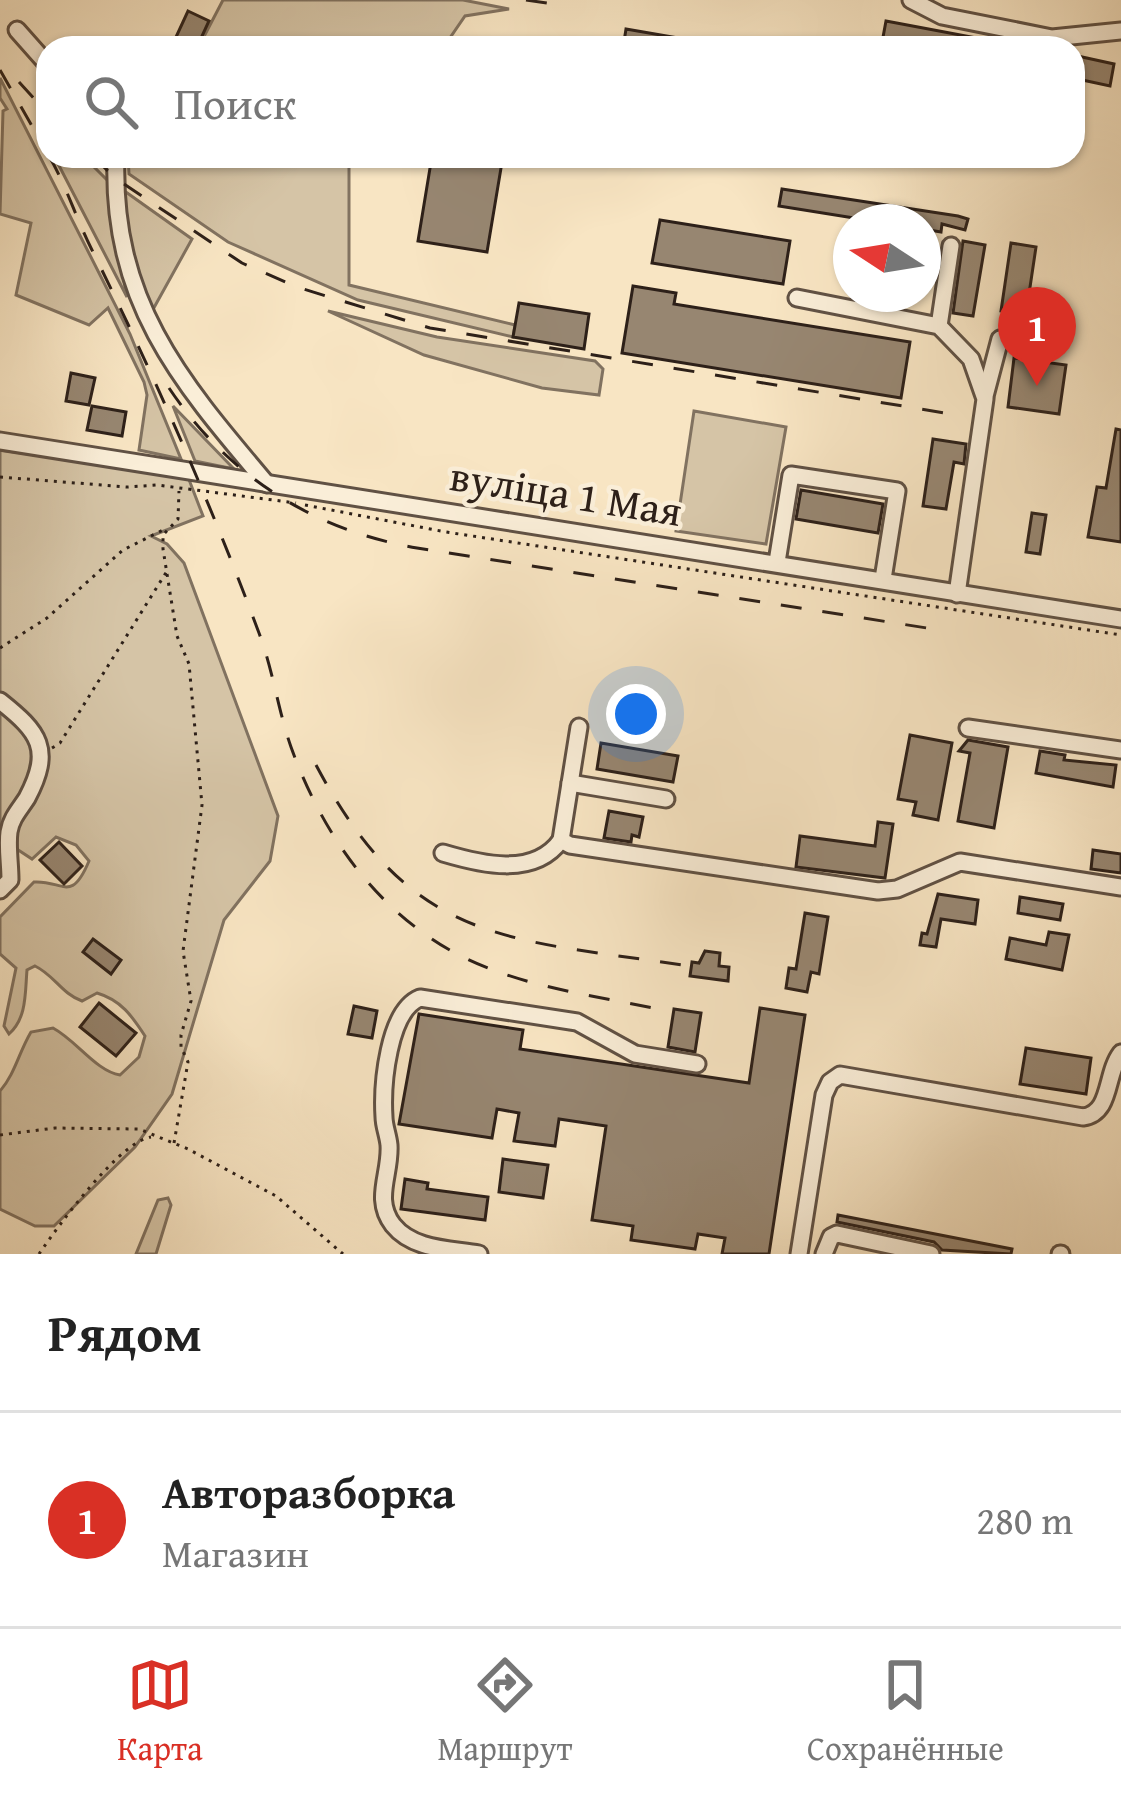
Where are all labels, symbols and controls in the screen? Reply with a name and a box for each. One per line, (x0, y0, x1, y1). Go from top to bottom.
search box (36, 36, 1085, 168)
icon: search (78, 69, 144, 135)
text: Поиск (174, 70, 296, 135)
north arrow (833, 204, 941, 312)
pin: 1 (998, 287, 1076, 386)
street label: вуліца 1 Мая (446, 444, 686, 541)
your location (606, 684, 666, 744)
text: Рядом (48, 1295, 202, 1370)
text: Авторазборка (162, 1459, 455, 1524)
text: 1 (77, 1491, 97, 1548)
text: 280 m (976, 1491, 1073, 1548)
text: Магазин (162, 1524, 309, 1581)
tab: Карта (117, 1652, 203, 1772)
tab: Маршрут (437, 1652, 572, 1772)
tab: Сохранённые (807, 1652, 1004, 1772)

